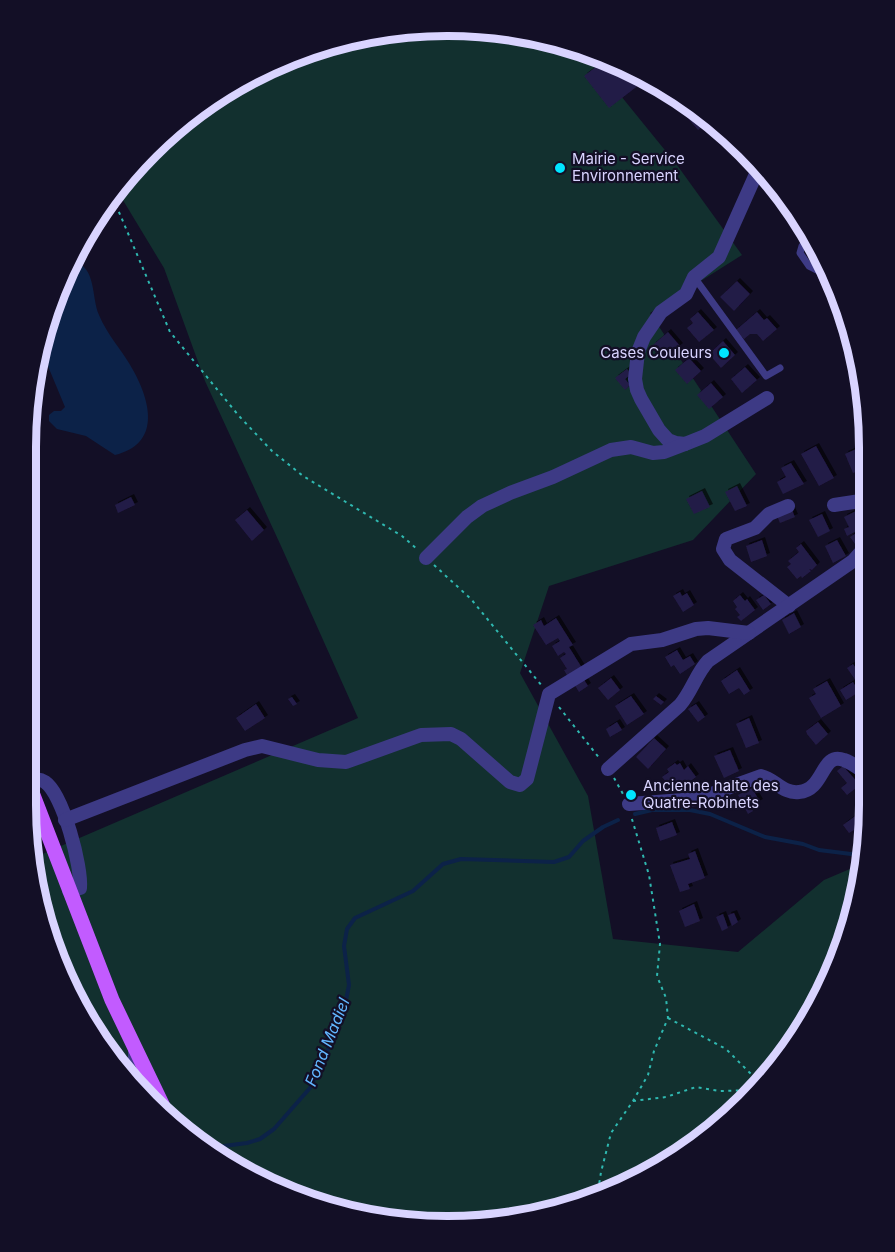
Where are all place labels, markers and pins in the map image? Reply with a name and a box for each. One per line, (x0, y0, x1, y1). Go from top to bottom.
place label: Mairie - Service Environnement (572, 149, 685, 185)
marker: Mairie - Service Environnement (553, 161, 567, 175)
place label: Cases Couleurs (600, 343, 712, 362)
marker: Cases Couleurs (717, 346, 731, 360)
place label: Ancienne halte des Quatre-Robinets (643, 776, 779, 812)
marker: Ancienne halte des Quatre-Robinets (624, 788, 638, 802)

